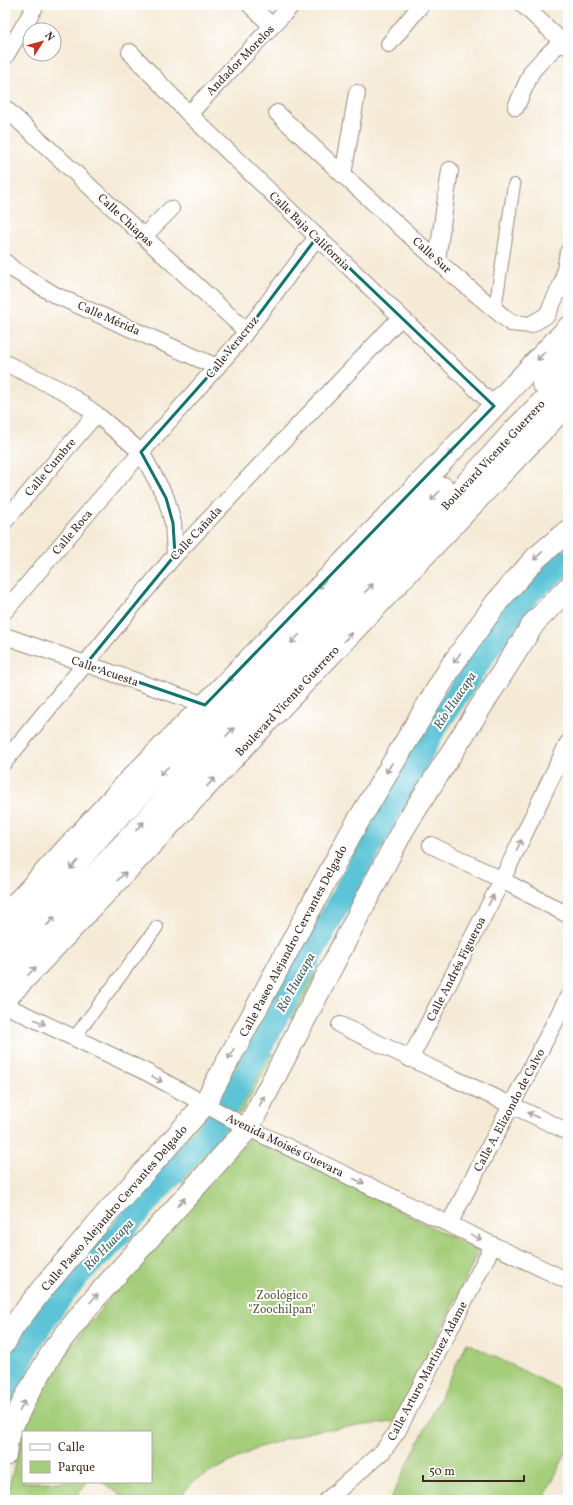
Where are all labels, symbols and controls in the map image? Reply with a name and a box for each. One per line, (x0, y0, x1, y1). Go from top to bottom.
north arrow (22, 22, 62, 62)
street label: Andador Morelos (203, 22, 278, 99)
text: N (40, 29, 57, 45)
street label: Calle Baja California (265, 189, 354, 275)
street label: Calle Chiapas (94, 190, 157, 251)
street label: Calle Sur (408, 234, 454, 278)
street label: Calle Mérida (75, 298, 143, 340)
street label: Calle Veracruz (203, 313, 263, 382)
one-way arrow (536, 351, 546, 361)
street label: Boulevard Vicente Guerrero (438, 397, 549, 515)
street label: Calle Cumbre (22, 435, 80, 500)
one-way arrow (447, 446, 457, 456)
one-way arrow (430, 491, 440, 501)
street label: Calle Cañada (167, 503, 226, 564)
street label: Calle Roca (49, 507, 97, 559)
one-way arrow (533, 552, 544, 561)
one-way arrow (317, 579, 327, 589)
one-way arrow (364, 583, 374, 593)
one-way arrow (344, 632, 353, 642)
one-way arrow (290, 634, 300, 644)
street label: Boulevard Vicente Guerrero (232, 643, 343, 761)
one-way arrow (453, 652, 462, 663)
street label: Calle Acuesta (69, 653, 141, 691)
water label: Río Huacapa (430, 669, 481, 733)
one-way arrow (227, 672, 237, 682)
one-way arrow (225, 727, 235, 737)
one-way arrow (385, 762, 393, 774)
one-way arrow (159, 766, 169, 776)
one-way arrow (206, 777, 216, 787)
one-way arrow (136, 821, 145, 831)
one-way arrow (516, 839, 523, 851)
street label: Calle Paseo Alejandro Cervantes Delgado (236, 843, 351, 1040)
one-way arrow (70, 860, 79, 870)
one-way arrow (117, 871, 126, 881)
one-way arrow (488, 894, 496, 906)
street label: Calle Andrés Figueroa (424, 914, 490, 1025)
one-way arrow (46, 916, 56, 926)
water label: Río Huacapa (273, 950, 320, 1016)
one-way arrow (27, 966, 36, 976)
one-way arrow (34, 1019, 46, 1026)
street label: Calle A. Elizondo de Calvo (471, 1046, 549, 1175)
one-way arrow (227, 1047, 235, 1059)
one-way arrow (151, 1075, 163, 1083)
one-way arrow (259, 1095, 266, 1107)
street label: Avenida Moisés Guevara (223, 1110, 346, 1181)
one-way arrow (527, 1111, 539, 1118)
street label: Calle Paseo Alejandro Cervantes Delgado (38, 1122, 191, 1295)
one-way arrow (352, 1178, 364, 1185)
one-way arrow (176, 1197, 185, 1207)
water label: Río Huacapa (80, 1216, 139, 1275)
one-way arrow (470, 1234, 482, 1241)
park label: Zoológico "Zoochilpan" (248, 1288, 316, 1318)
one-way arrow (90, 1293, 99, 1304)
street label: Calle Arturo Martínez Adame (384, 1299, 472, 1444)
one-way arrow (19, 1400, 26, 1412)
legend (22, 1431, 152, 1483)
text: Calle (58, 1440, 85, 1456)
scale bar (423, 1457, 524, 1483)
text: Parque (58, 1460, 95, 1476)
text: 50 m (429, 1464, 455, 1480)

